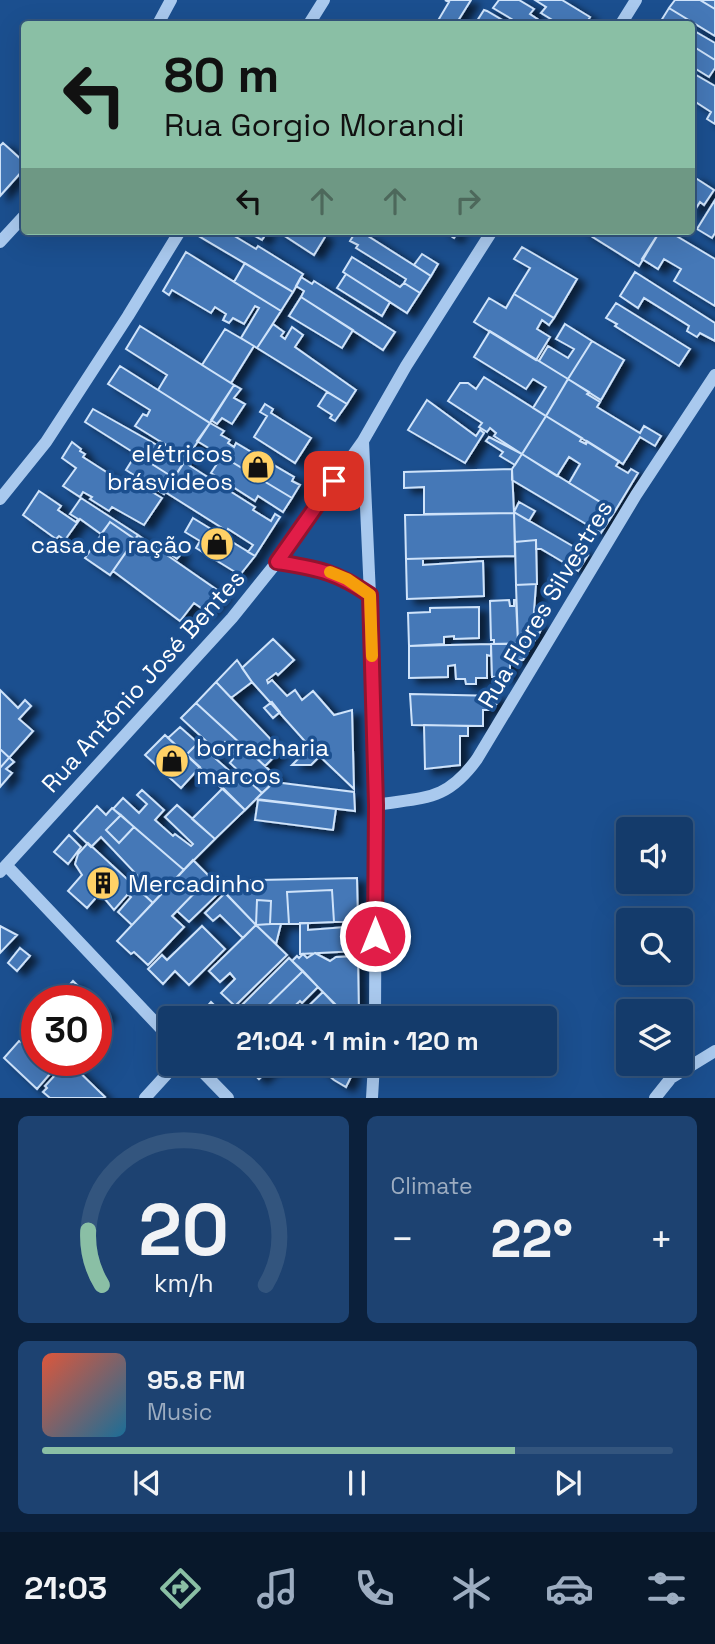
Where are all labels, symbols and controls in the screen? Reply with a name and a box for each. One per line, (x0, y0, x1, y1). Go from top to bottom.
text: 80 m (164, 44, 279, 106)
icon: left (49, 49, 140, 140)
text: Rua Gorgio Morandi (164, 105, 465, 145)
icon: left (230, 182, 268, 220)
icon: ahead (303, 182, 341, 220)
icon: ahead (376, 182, 414, 220)
icon: right (449, 182, 487, 220)
place label: elétricos brásvideos (107, 438, 233, 497)
shop icon: elétricos brásvideos (239, 448, 277, 486)
pin (304, 451, 364, 511)
icon: arrive (315, 462, 353, 500)
street label: Rua Flores Silvestres (471, 494, 619, 714)
shop icon: casa de ração (198, 525, 236, 563)
place label: casa de ração (31, 529, 192, 560)
street label: Rua Antônio José Bentes (35, 563, 251, 799)
place label: borracharia marcos (196, 732, 329, 791)
shop icon: borracharia marcos (153, 742, 191, 780)
map controls (616, 817, 693, 1076)
button: sound (616, 817, 693, 894)
building icon: Mercadinho (84, 864, 122, 902)
place label: Mercadinho (128, 868, 265, 899)
position arrow (338, 899, 412, 973)
button: search (616, 908, 693, 985)
speed limit sign: 30 (21, 985, 112, 1076)
button: layers (616, 999, 693, 1076)
text: 21:04 · 1 min · 120 m (236, 1024, 479, 1058)
text: Climate (391, 1171, 473, 1201)
text: 20 (138, 1184, 228, 1277)
text: 22° (491, 1206, 573, 1272)
text: − (391, 1215, 414, 1263)
text: + (649, 1215, 673, 1263)
text: km/h (153, 1267, 213, 1299)
text: 95.8 FM (147, 1363, 245, 1397)
text: Music (147, 1397, 212, 1427)
icon: previous (128, 1464, 166, 1502)
icon: pause (338, 1464, 376, 1502)
icon: next (549, 1464, 587, 1502)
icon: directions (156, 1564, 205, 1613)
icon: music (253, 1564, 302, 1613)
icon: phone (350, 1564, 399, 1613)
icon: climate (447, 1564, 496, 1613)
icon: car (545, 1564, 594, 1613)
icon: filters (642, 1564, 691, 1613)
text: 21:03 (24, 1568, 107, 1608)

